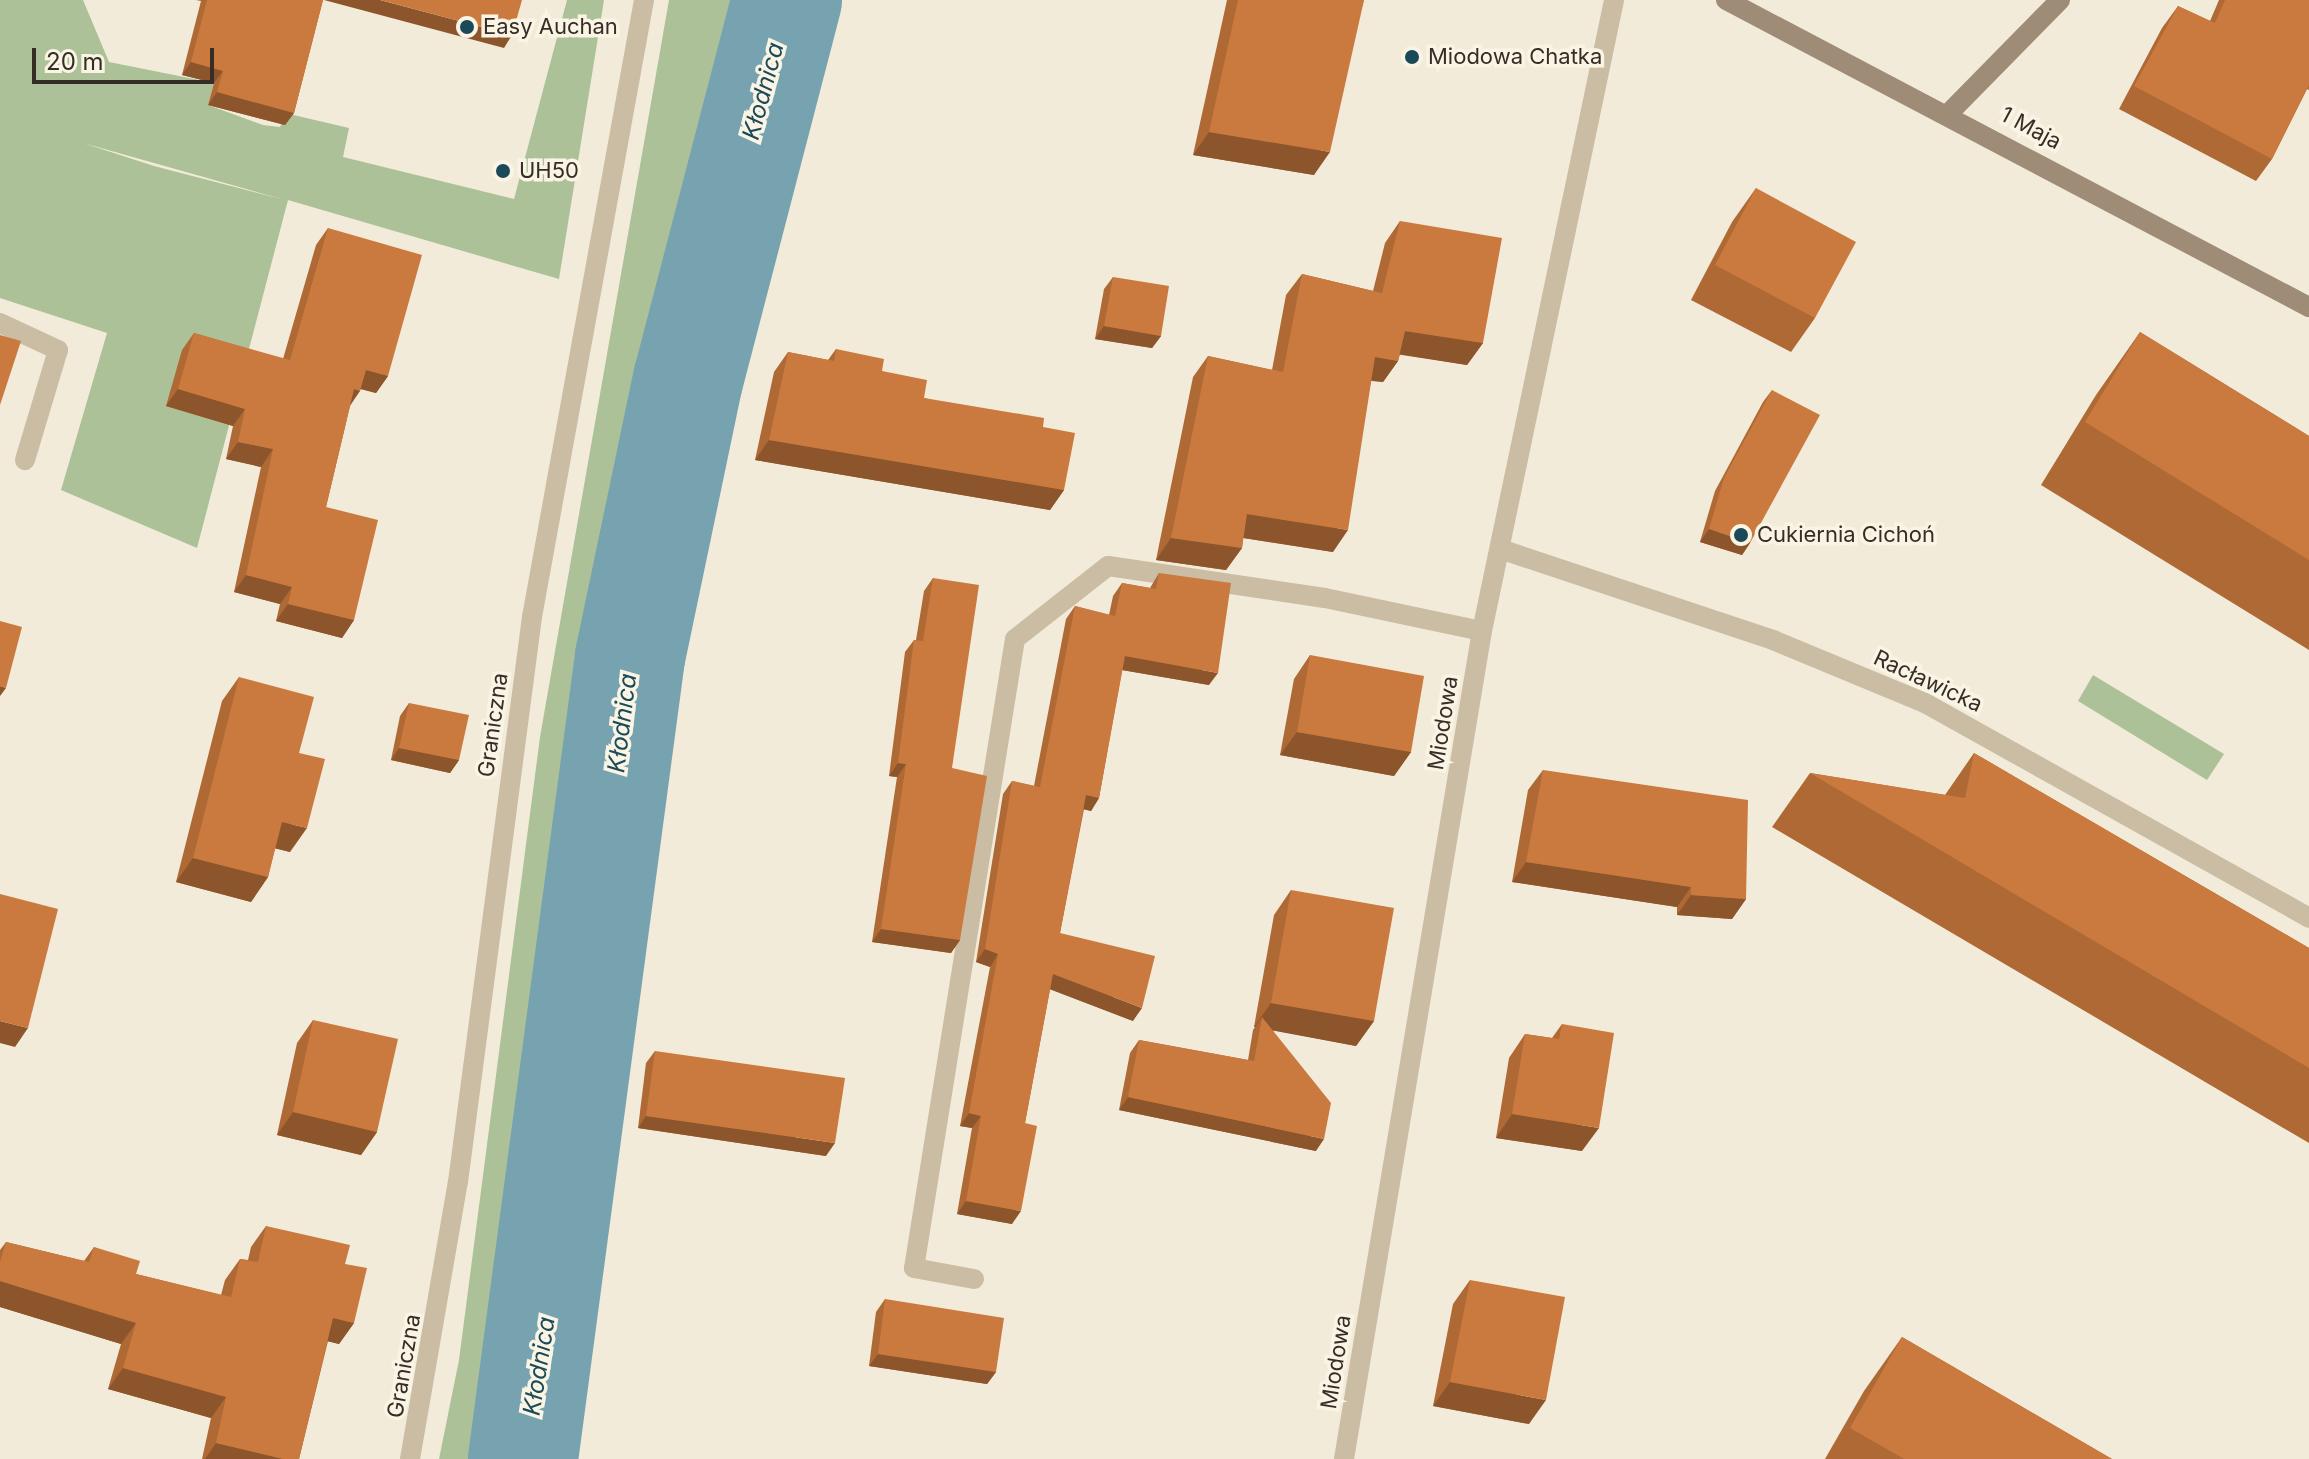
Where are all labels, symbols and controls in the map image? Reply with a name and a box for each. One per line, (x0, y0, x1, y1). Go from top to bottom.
place label: Easy Auchan (483, 14, 618, 40)
marker: Easy Auchan (458, 18, 476, 36)
scale bar (36, 32, 218, 82)
water label: Kłodnica (736, 39, 790, 143)
place label: Miodowa Chatka (1428, 44, 1602, 70)
text: 20 m (46, 47, 104, 76)
marker: Miodowa Chatka (1403, 48, 1421, 66)
street label: 1 Maja (1996, 101, 2066, 155)
place label: UH50 (519, 158, 579, 184)
marker: UH50 (494, 162, 512, 180)
place label: Cukiernia Cichoń (1757, 522, 1935, 548)
marker: Cukiernia Cichoń (1732, 526, 1750, 544)
street label: Racławicka (1869, 644, 1987, 718)
street label: Graniczna (473, 671, 513, 779)
water label: Kłodnica (602, 672, 642, 774)
street label: Miodowa (1423, 674, 1463, 772)
street label: Graniczna (382, 1312, 426, 1420)
street label: Miodowa (1316, 1313, 1356, 1411)
water label: Kłodnica (517, 1315, 561, 1417)

